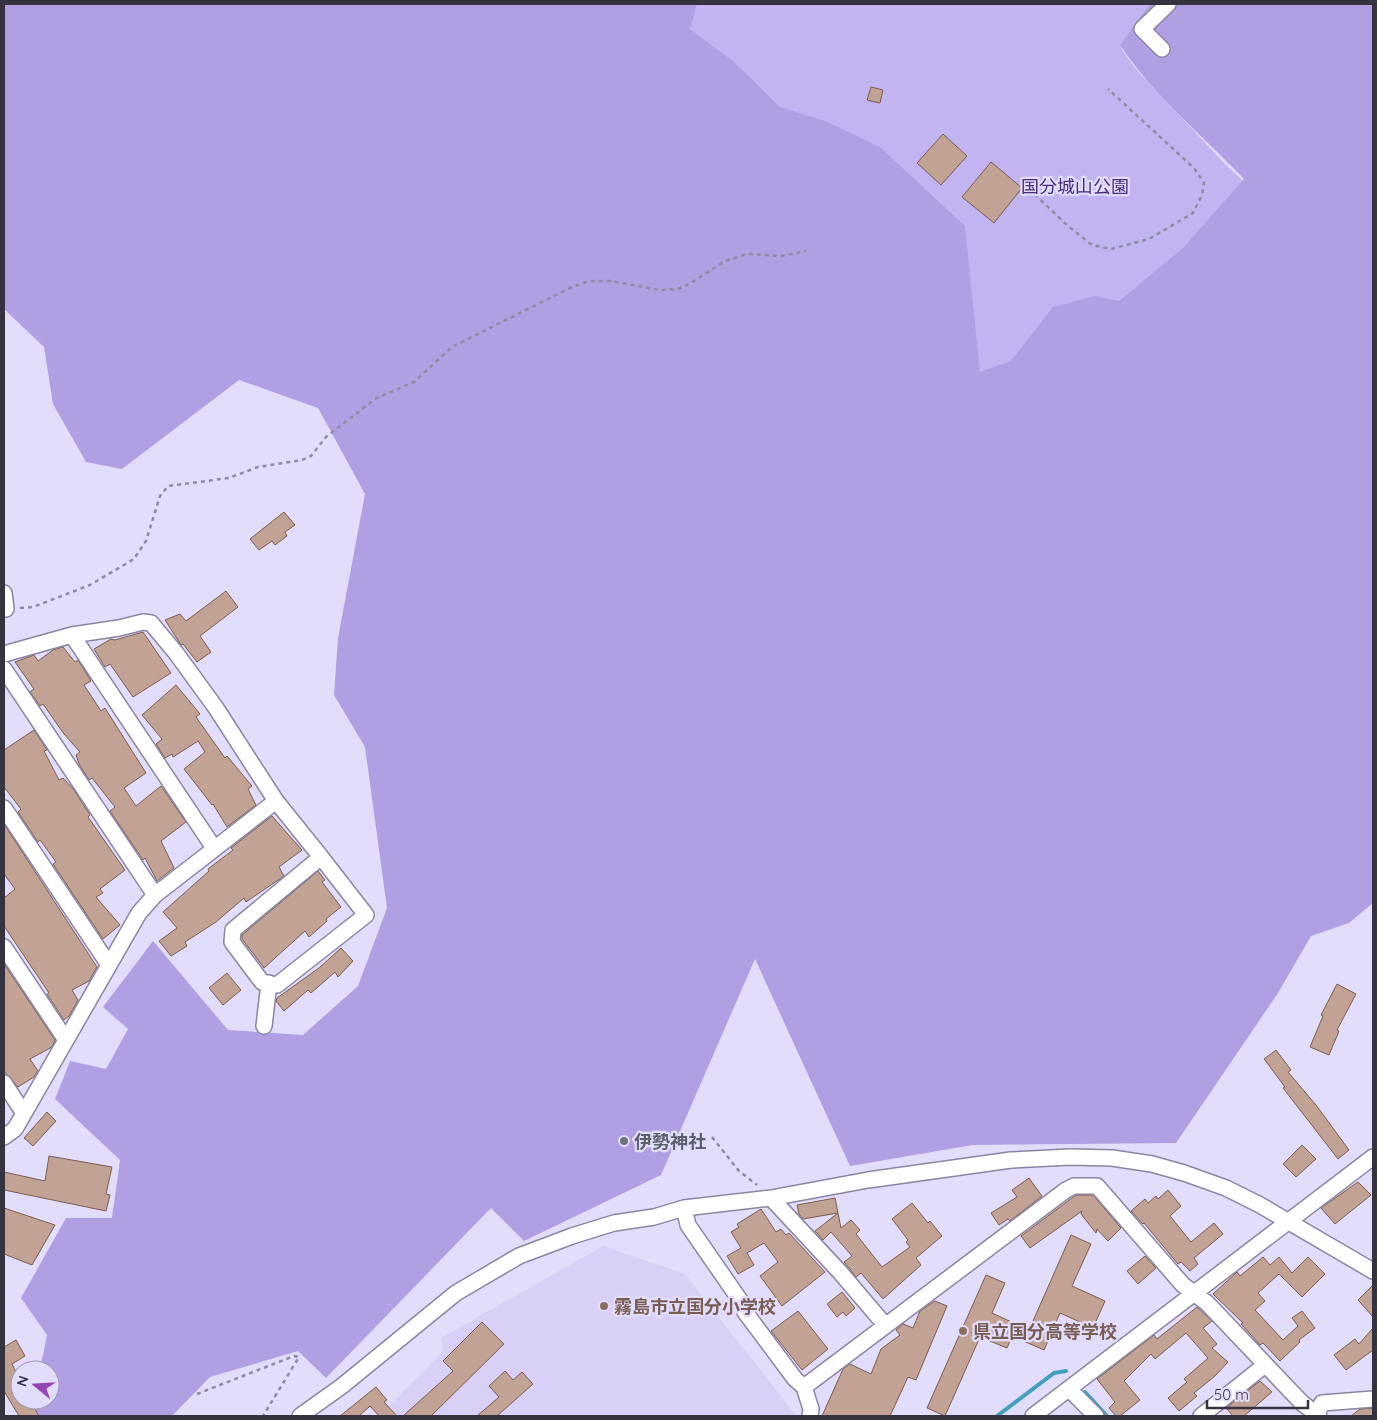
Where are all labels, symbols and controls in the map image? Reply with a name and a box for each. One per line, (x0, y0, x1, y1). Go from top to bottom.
park label: 国分城山公園 (1021, 175, 1129, 198)
place label: 伊勢神社 (634, 1130, 706, 1153)
marker: 伊勢神社 (618, 1135, 630, 1147)
place label: 霧島市立国分小学校 (614, 1295, 776, 1318)
marker: 霧島市立国分小学校 (598, 1300, 610, 1312)
place label: 県立国分高等学校 (973, 1320, 1117, 1343)
marker: 県立国分高等学校 (957, 1325, 969, 1337)
north arrow (10, 1360, 60, 1410)
text: N (12, 1373, 33, 1389)
scale bar (1207, 1378, 1308, 1410)
text: 50 m (1214, 1385, 1249, 1404)

